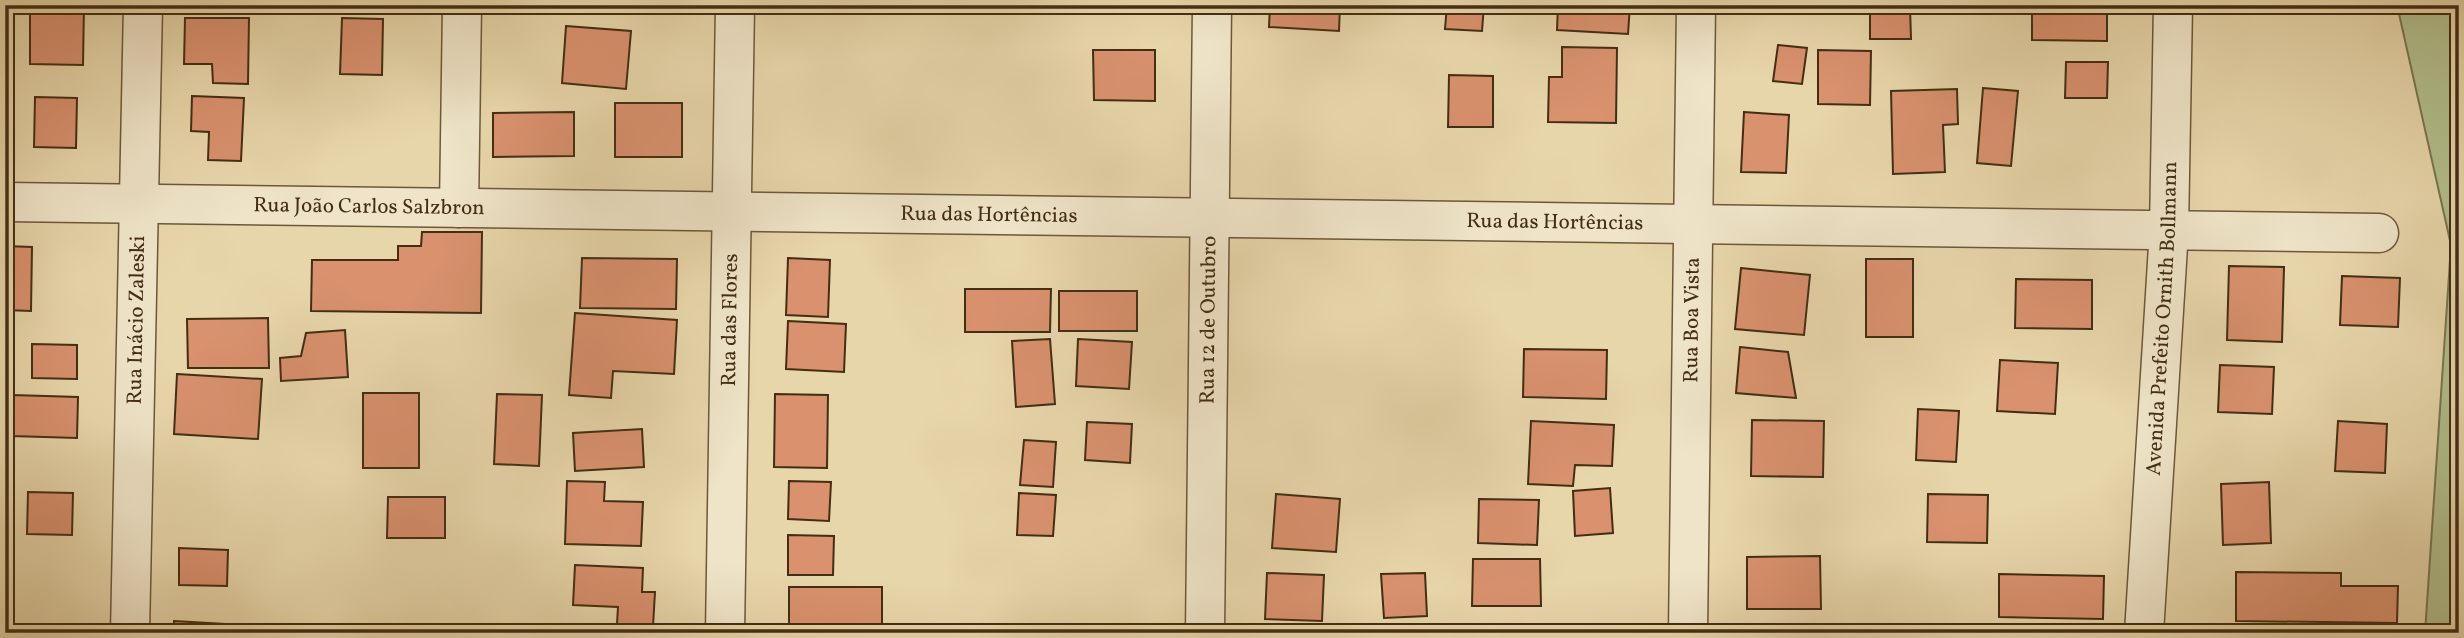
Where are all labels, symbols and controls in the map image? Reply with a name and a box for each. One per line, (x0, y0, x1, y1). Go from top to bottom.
street label: Avenida Prefeito Ornith Bollmann (2139, 161, 2185, 477)
street label: Rua João Carlos Salzbron (253, 191, 485, 223)
street label: Rua das Hortências (900, 199, 1078, 231)
street label: Rua das Hortências (1466, 207, 1644, 238)
street label: Rua Inácio Zaleski (120, 235, 153, 405)
street label: Rua 12 de Outubro (1193, 236, 1224, 404)
street label: Rua das Flores (714, 253, 746, 387)
street label: Rua Boa Vista (1677, 257, 1707, 383)

